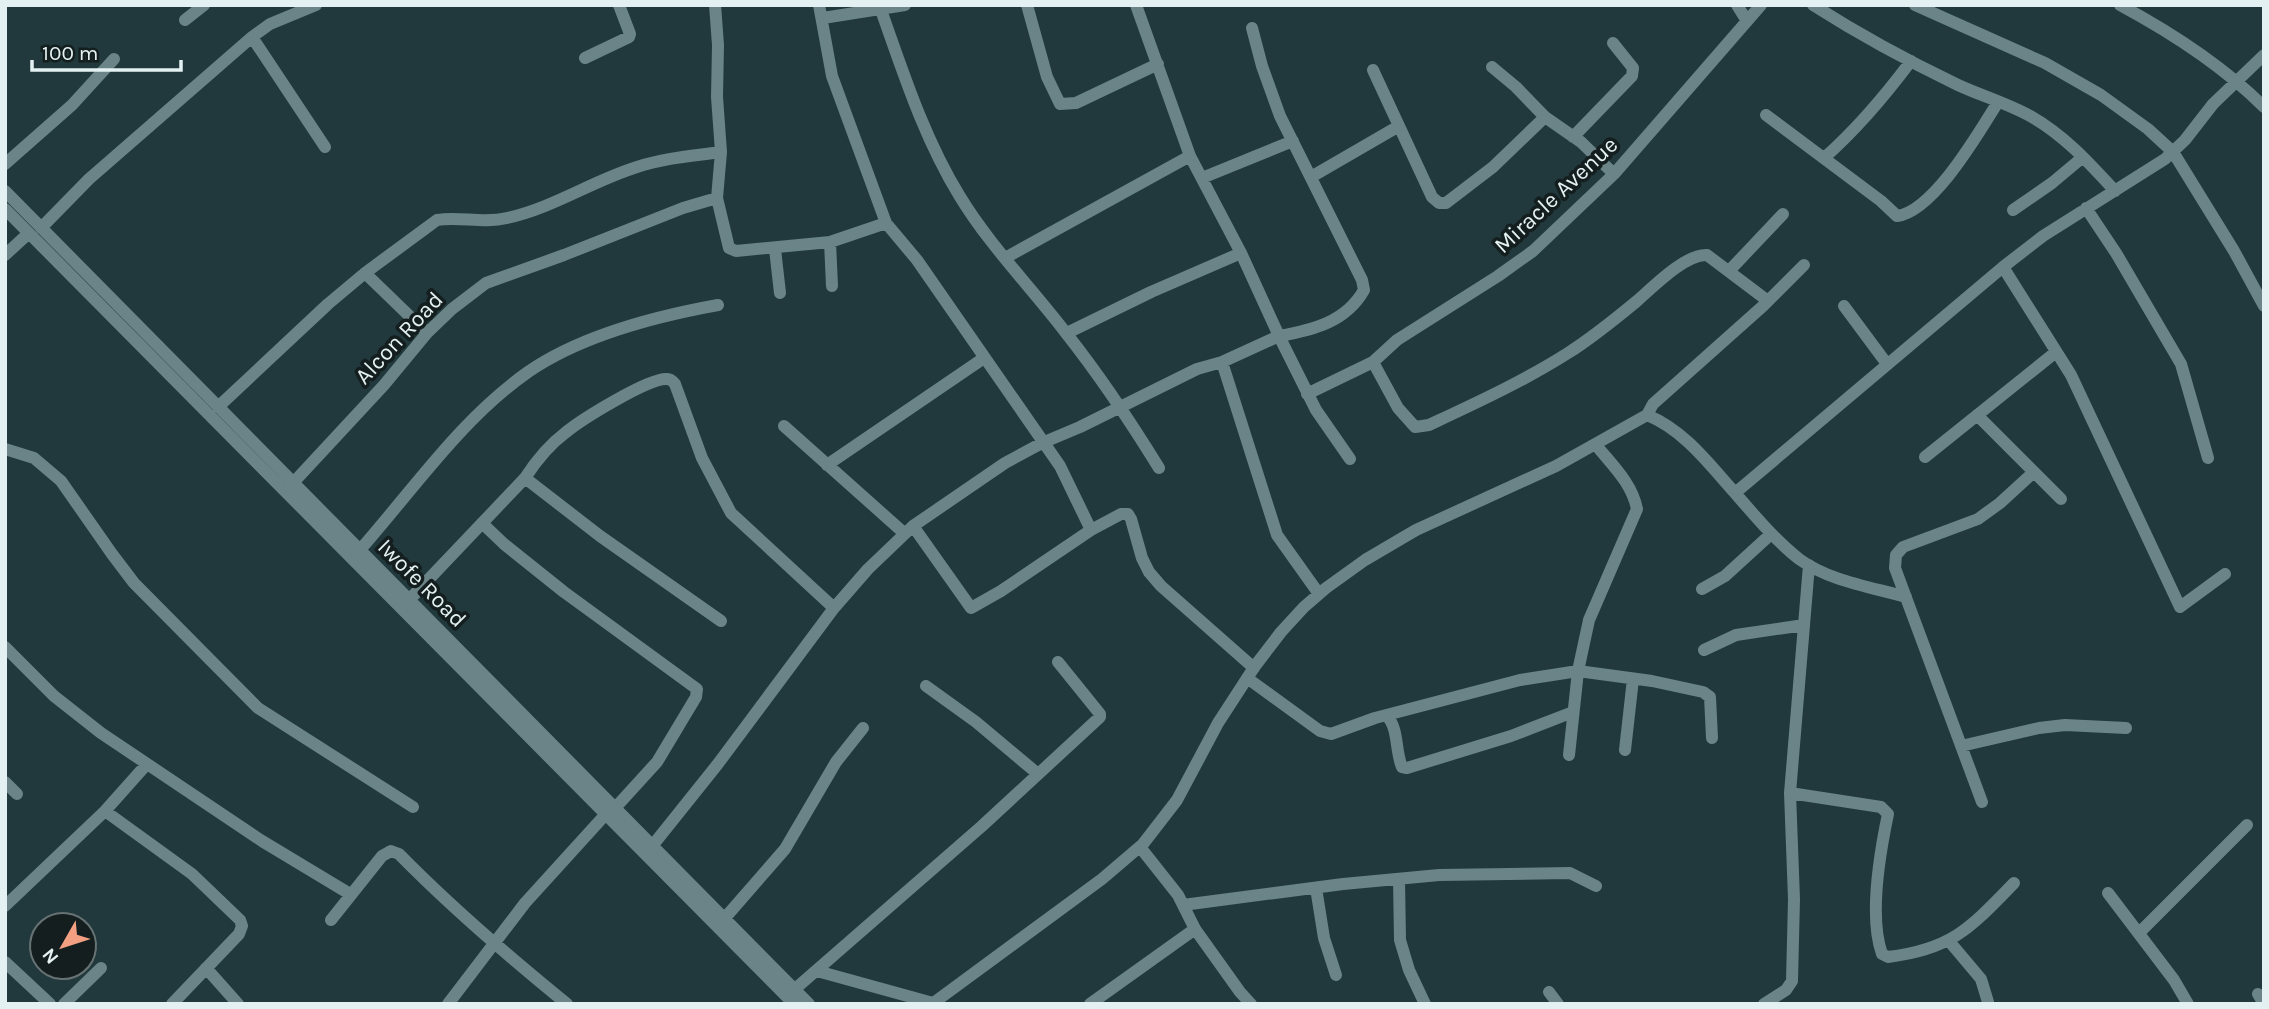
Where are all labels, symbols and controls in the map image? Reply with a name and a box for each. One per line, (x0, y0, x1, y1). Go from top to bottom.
scale bar (32, 28, 180, 72)
text: 100 m (42, 41, 99, 65)
street label: Miracle Avenue (1489, 131, 1623, 259)
street label: Alcon Road (349, 286, 449, 390)
street label: Iwofe Road (372, 533, 472, 633)
north arrow (28, 911, 98, 981)
text: N (38, 944, 63, 968)

